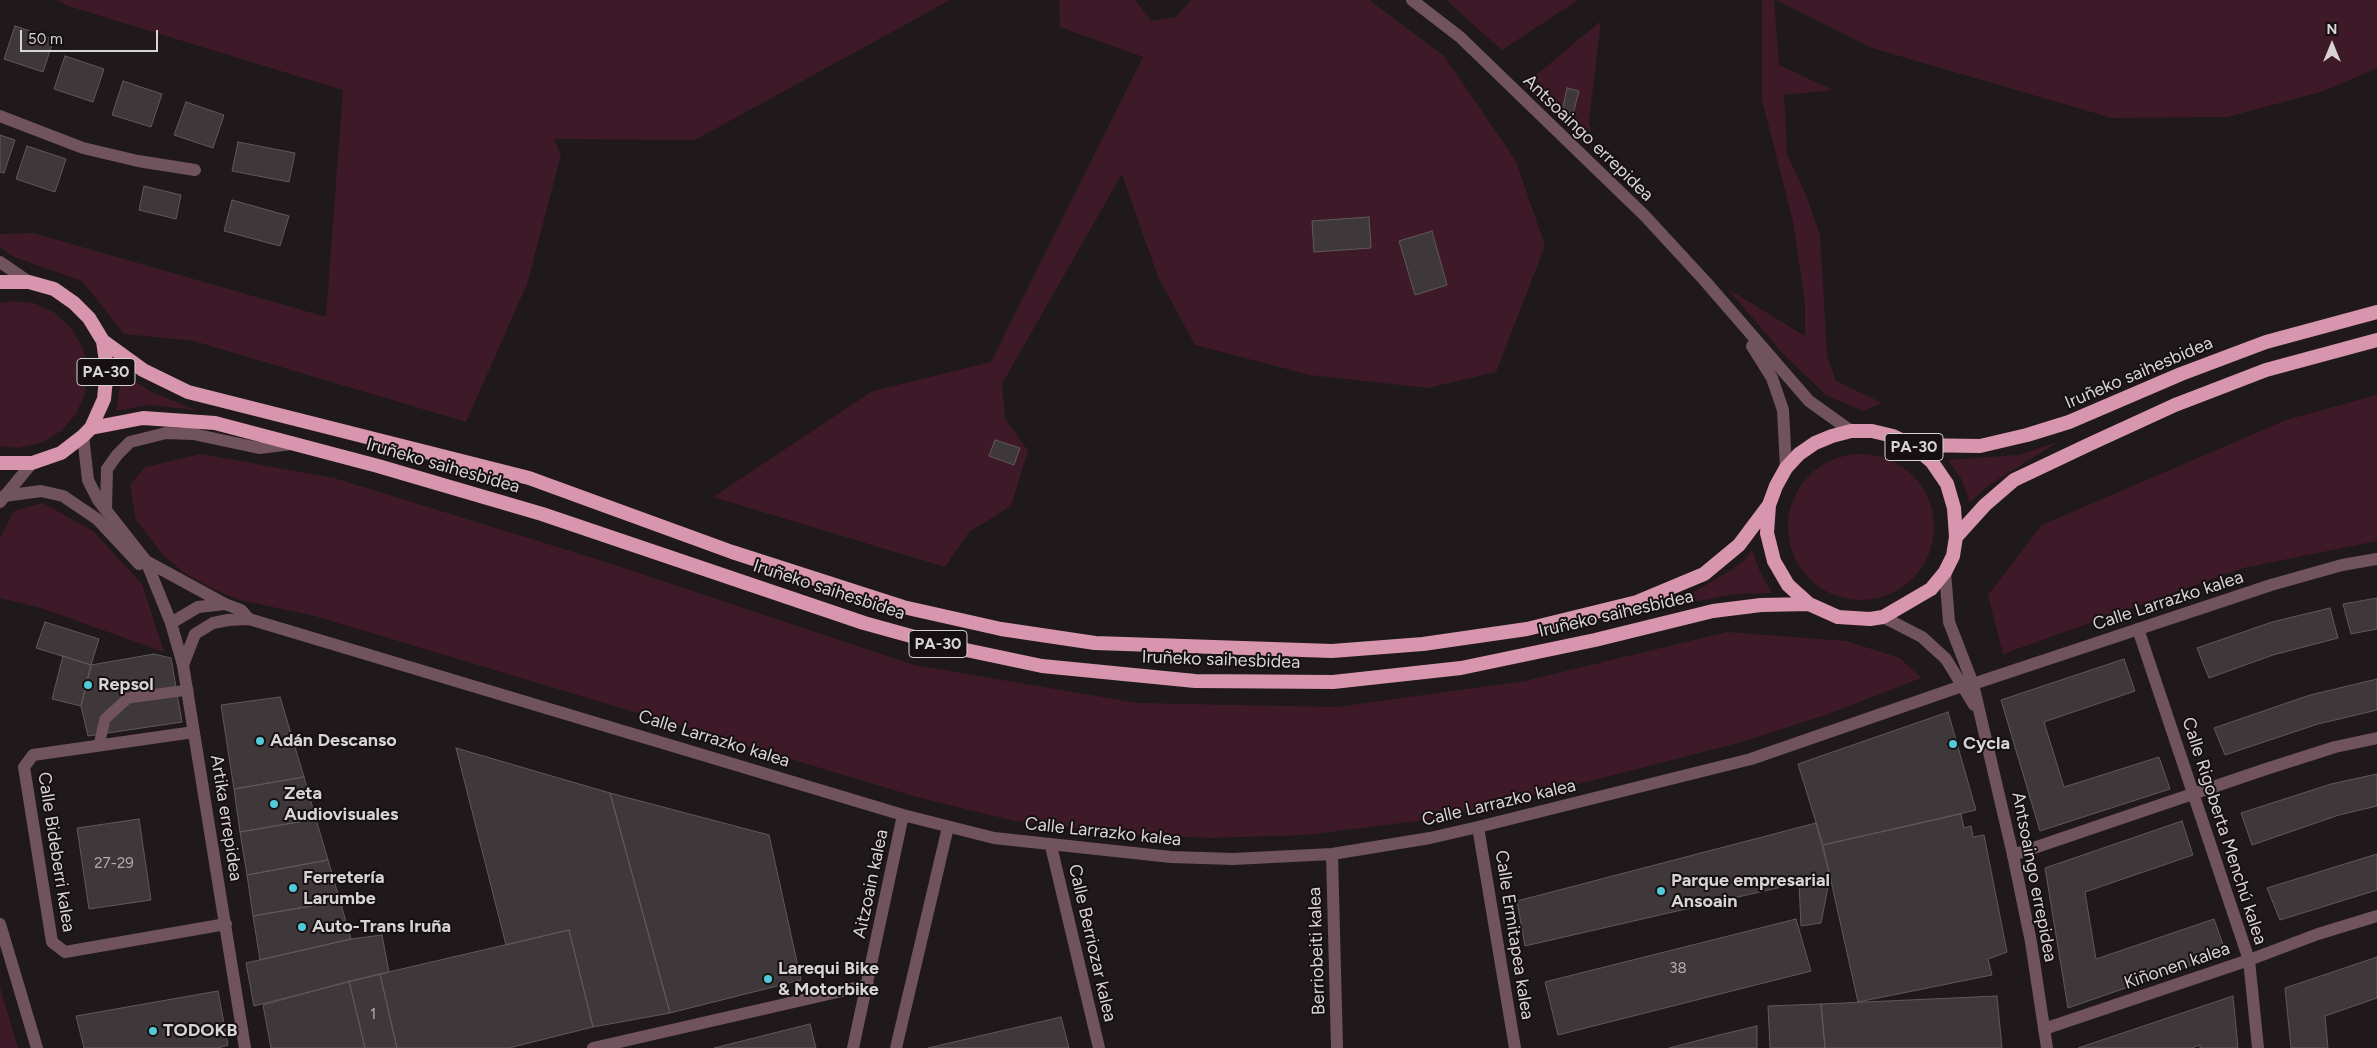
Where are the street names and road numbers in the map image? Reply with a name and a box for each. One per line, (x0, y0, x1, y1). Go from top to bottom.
street label: Antsoaingo errepidea (1518, 70, 1658, 206)
street label: Iruñeko saihesbidea (2062, 332, 2216, 414)
road number: PA-30 (77, 358, 135, 386)
street label: Iruñeko saihesbidea (364, 434, 522, 498)
road number: PA-30 (1885, 434, 1943, 461)
street label: Iruñeko saihesbidea (750, 555, 908, 625)
street label: Calle Larrazko kalea (2090, 566, 2246, 636)
street label: Iruñeko saihesbidea (1536, 586, 1696, 642)
road number: PA-30 (909, 630, 967, 658)
street label: Iruñeko saihesbidea (1141, 646, 1301, 674)
street label: Calle Larrazko kalea (636, 706, 792, 772)
street label: Calle Rigoberta Menchú kalea (2177, 715, 2271, 947)
street label: Artika errepidea (205, 753, 247, 883)
street label: Calle Bideberri kalea (33, 770, 79, 934)
street label: Calle Larrazko kalea (1420, 775, 1578, 831)
street label: Antsoaingo errepidea (2007, 790, 2061, 964)
street label: Calle Larrazko kalea (1024, 813, 1182, 851)
street label: Aitzoain kalea (849, 827, 893, 941)
street label: Calle Ermitapea kalea (1490, 849, 1538, 1021)
street label: Calle Berriozar kalea (1063, 862, 1121, 1024)
street label: Berriobeiti kalea (1304, 887, 1330, 1015)
street label: Kiñonen kalea (2121, 938, 2233, 994)

